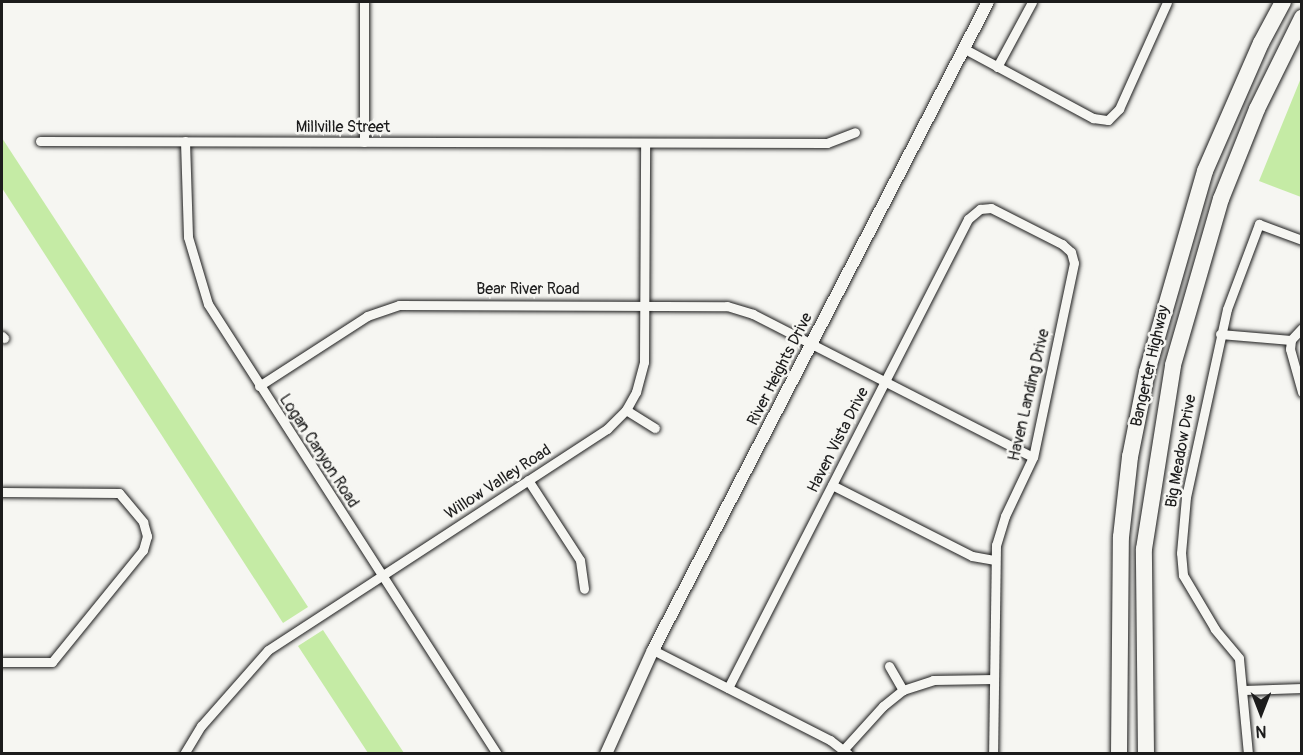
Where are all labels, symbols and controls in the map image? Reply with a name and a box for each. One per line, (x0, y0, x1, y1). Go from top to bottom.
street label: Millville Street (296, 117, 390, 137)
street label: Bear River Road (476, 279, 580, 299)
street label: Bangerter Highway (1127, 303, 1173, 429)
street label: River Heights Drive (743, 309, 817, 429)
street label: Haven Landing Drive (1004, 327, 1054, 463)
street label: Haven Vista Drive (803, 384, 873, 496)
street label: Logan Canyon Road (275, 391, 363, 511)
street label: Big Meadow Drive (1162, 393, 1200, 509)
street label: Willow Valley Road (441, 441, 555, 523)
north arrow (1231, 683, 1291, 743)
text: N (1256, 721, 1266, 741)

